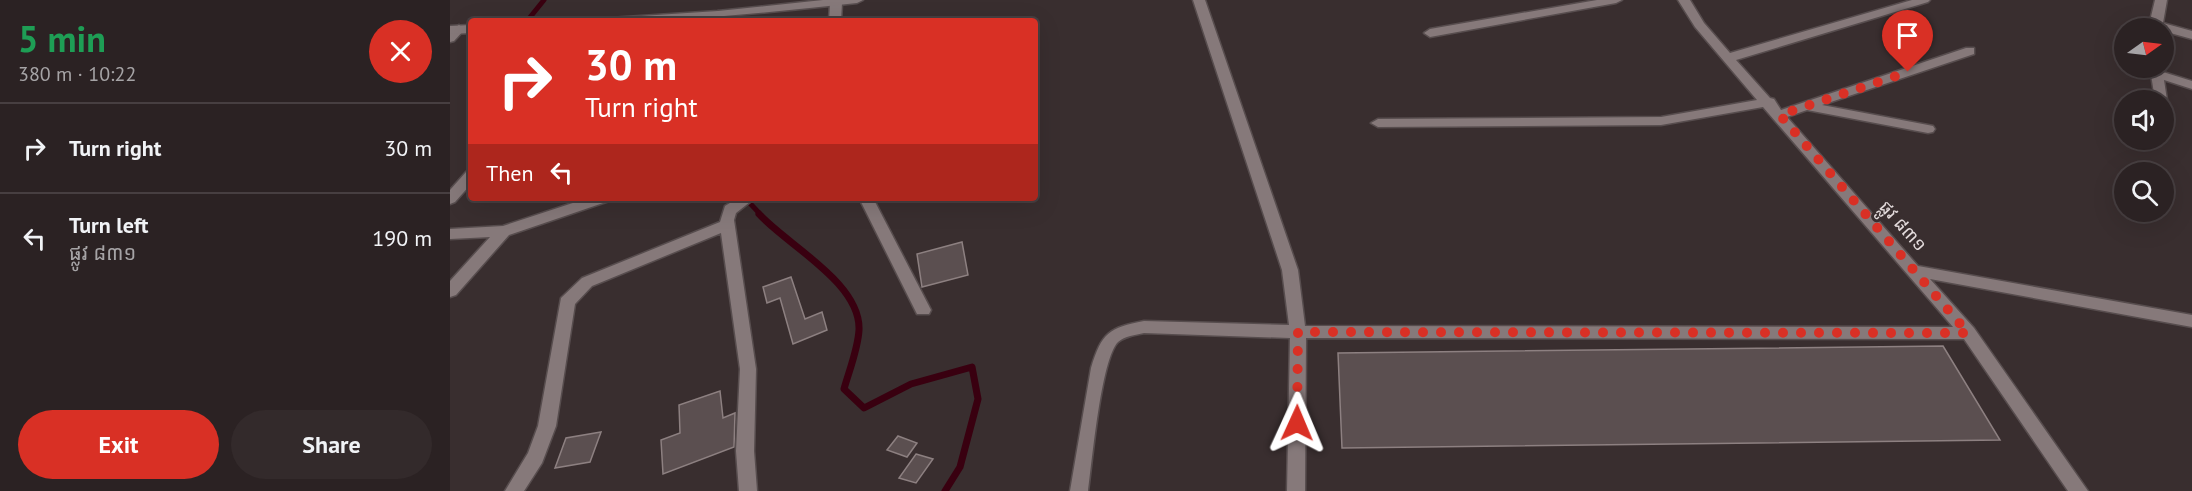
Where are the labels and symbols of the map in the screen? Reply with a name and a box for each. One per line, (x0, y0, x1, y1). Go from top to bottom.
pin (1882, 10, 1933, 72)
north arrow (2114, 18, 2174, 78)
street label: ផ្លូវ ៨៣១ (1871, 196, 1932, 259)
position arrow (1265, 391, 1329, 455)

